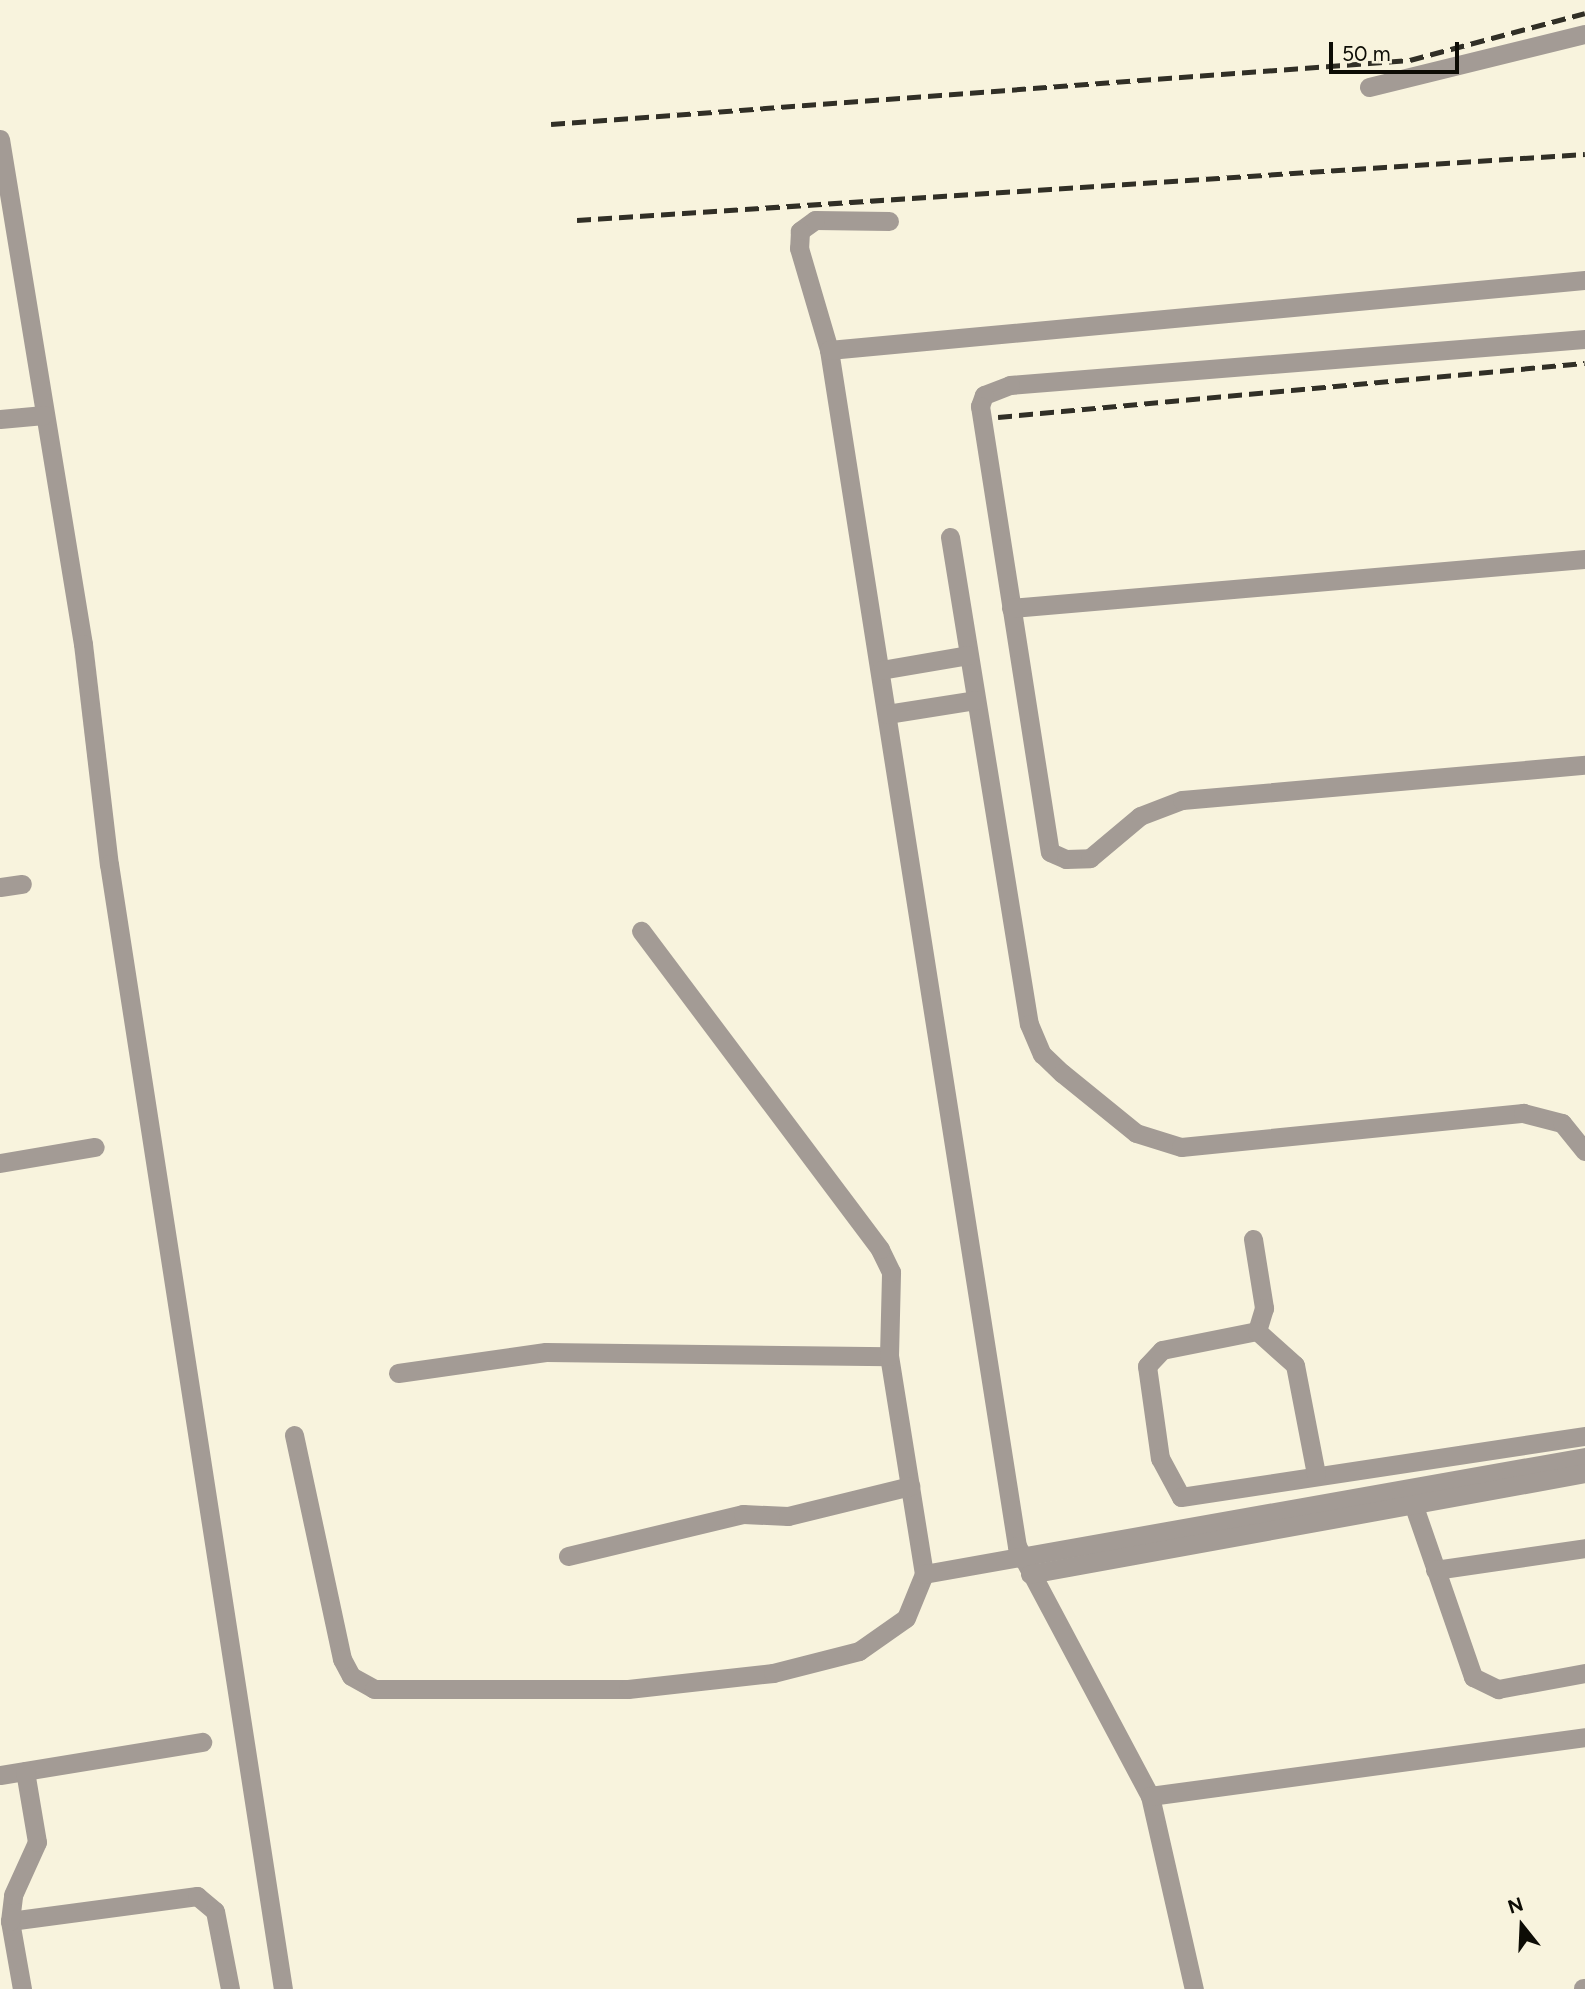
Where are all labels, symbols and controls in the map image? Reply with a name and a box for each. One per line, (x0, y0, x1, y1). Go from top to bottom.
scale bar (1333, 28, 1462, 72)
text: 50 m (1342, 41, 1391, 66)
north arrow (1487, 1891, 1557, 1961)
text: N (1505, 1892, 1526, 1919)

